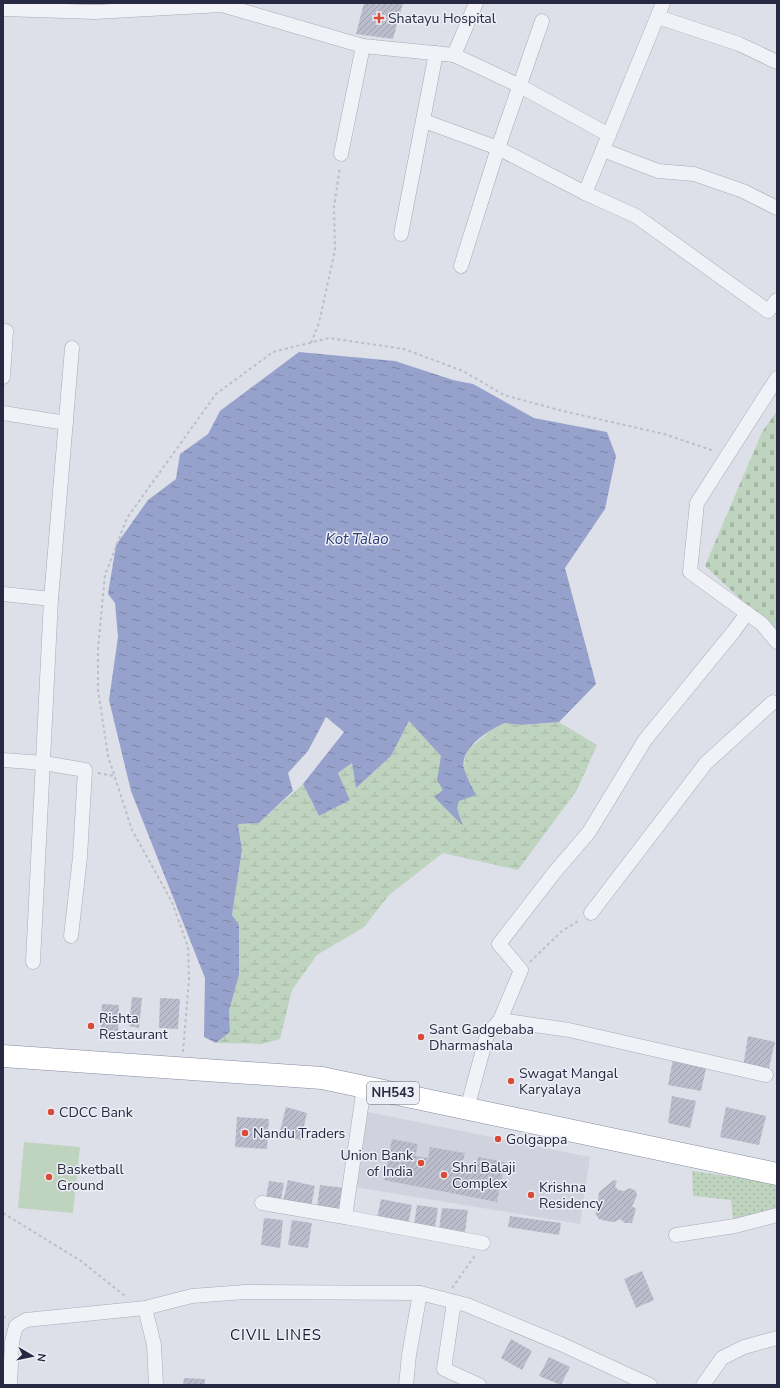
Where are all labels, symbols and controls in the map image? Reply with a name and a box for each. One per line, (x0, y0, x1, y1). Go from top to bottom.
place label: Shatayu Hospital (388, 9, 497, 28)
marker: Shatayu Hospital (373, 12, 385, 24)
water label: Kot Talao (325, 529, 389, 549)
place label: Rishta Restaurant (99, 1009, 168, 1044)
place label: Sant Gadgebaba Dharmashala (429, 1020, 534, 1055)
marker: Rishta Restaurant (86, 1021, 96, 1031)
marker: Sant Gadgebaba Dharmashala (416, 1032, 426, 1042)
place label: Swagat Mangal Karyalaya (519, 1064, 619, 1099)
marker: Swagat Mangal Karyalaya (506, 1076, 516, 1086)
road number: NH543 (367, 1082, 419, 1104)
place label: CDCC Bank (59, 1103, 134, 1122)
marker: CDCC Bank (46, 1107, 56, 1117)
place label: Nandu Traders (253, 1124, 346, 1143)
marker: Nandu Traders (240, 1128, 250, 1138)
place label: Golgappa (506, 1130, 567, 1149)
marker: Golgappa (493, 1134, 503, 1144)
place label: Union Bank of India (340, 1146, 414, 1181)
marker: Union Bank of India (416, 1158, 426, 1168)
place label: Shri Balaji Complex (452, 1158, 515, 1193)
place label: Basketball Ground (57, 1160, 125, 1195)
marker: Shri Balaji Complex (439, 1170, 449, 1180)
marker: Basketball Ground (44, 1172, 54, 1182)
place label: Krishna Residency (539, 1178, 604, 1213)
marker: Krishna Residency (526, 1190, 536, 1200)
district label: CIVIL LINES (230, 1325, 322, 1345)
north arrow (12, 1336, 52, 1376)
text: N (33, 1352, 49, 1363)

